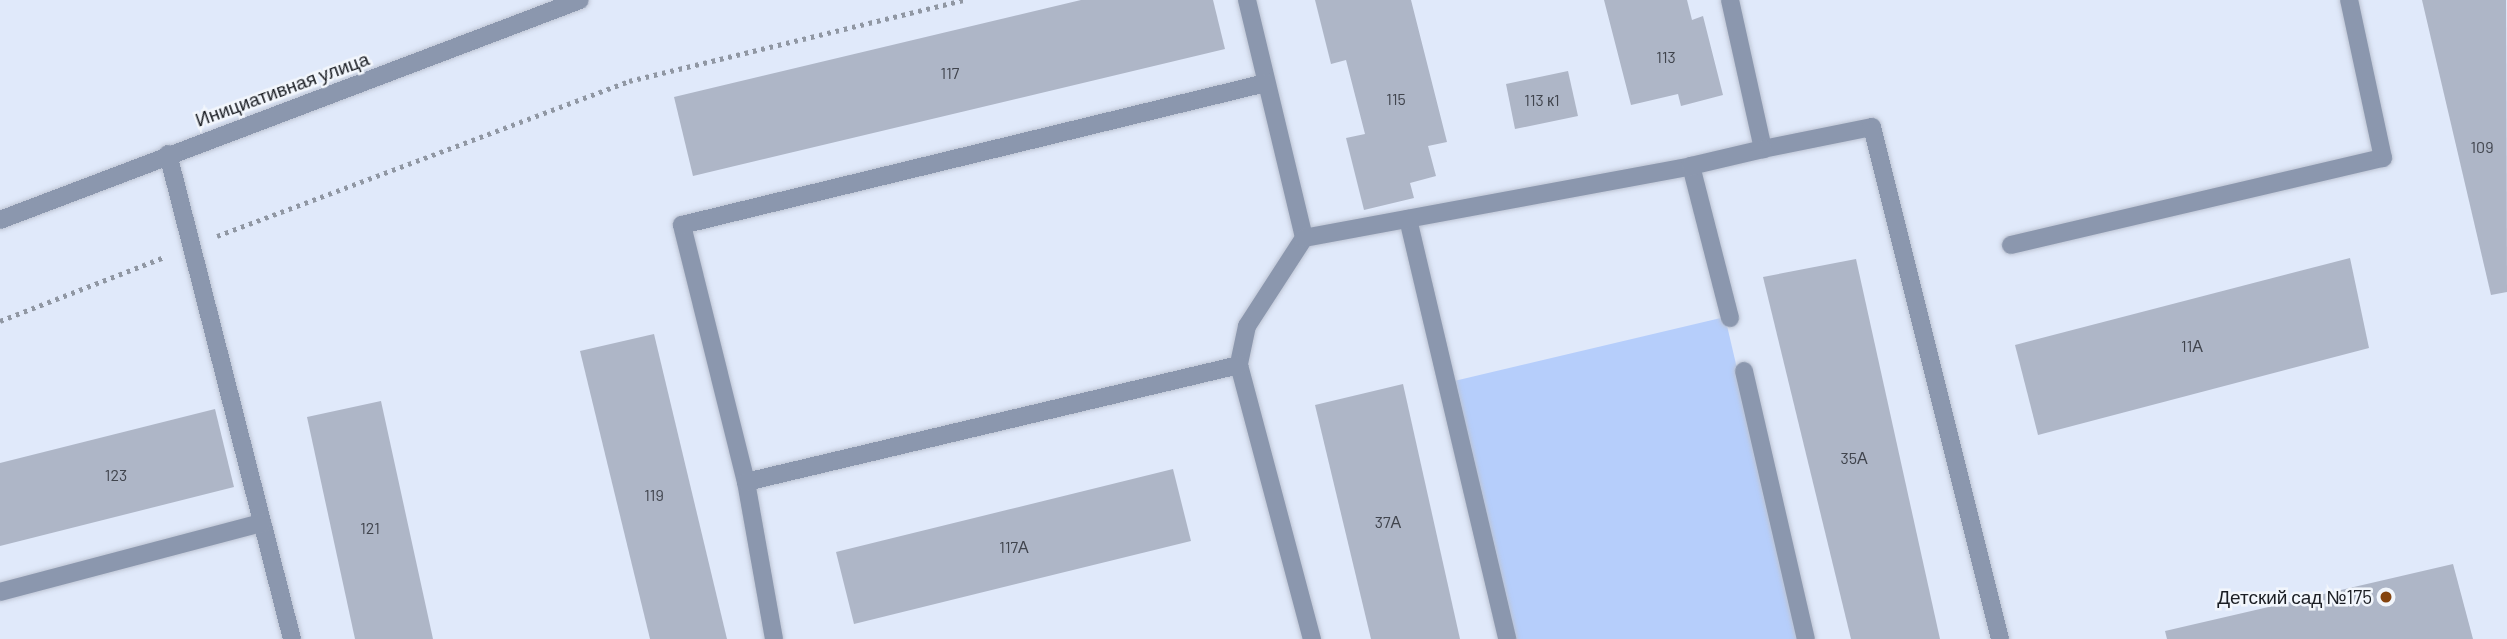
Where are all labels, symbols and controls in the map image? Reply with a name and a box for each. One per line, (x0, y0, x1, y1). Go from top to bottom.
street label: Инициативная улица (192, 47, 372, 131)
house number: 113 (1656, 47, 1676, 67)
house number: 117 (941, 63, 959, 83)
house number: 115 (1386, 89, 1406, 109)
house number: 113 к1 (1524, 90, 1560, 110)
house number: 109 (2471, 137, 2493, 157)
house number: 11А (2181, 336, 2203, 356)
house number: 35А (1840, 448, 1868, 468)
house number: 123 (105, 465, 127, 485)
house number: 119 (644, 485, 664, 505)
house number: 37А (1375, 512, 1401, 532)
house number: 121 (360, 518, 380, 538)
house number: 117А (999, 537, 1029, 557)
place label: Детский сад №175 (2217, 586, 2372, 608)
marker: Детский сад №175 (2378, 589, 2394, 605)

